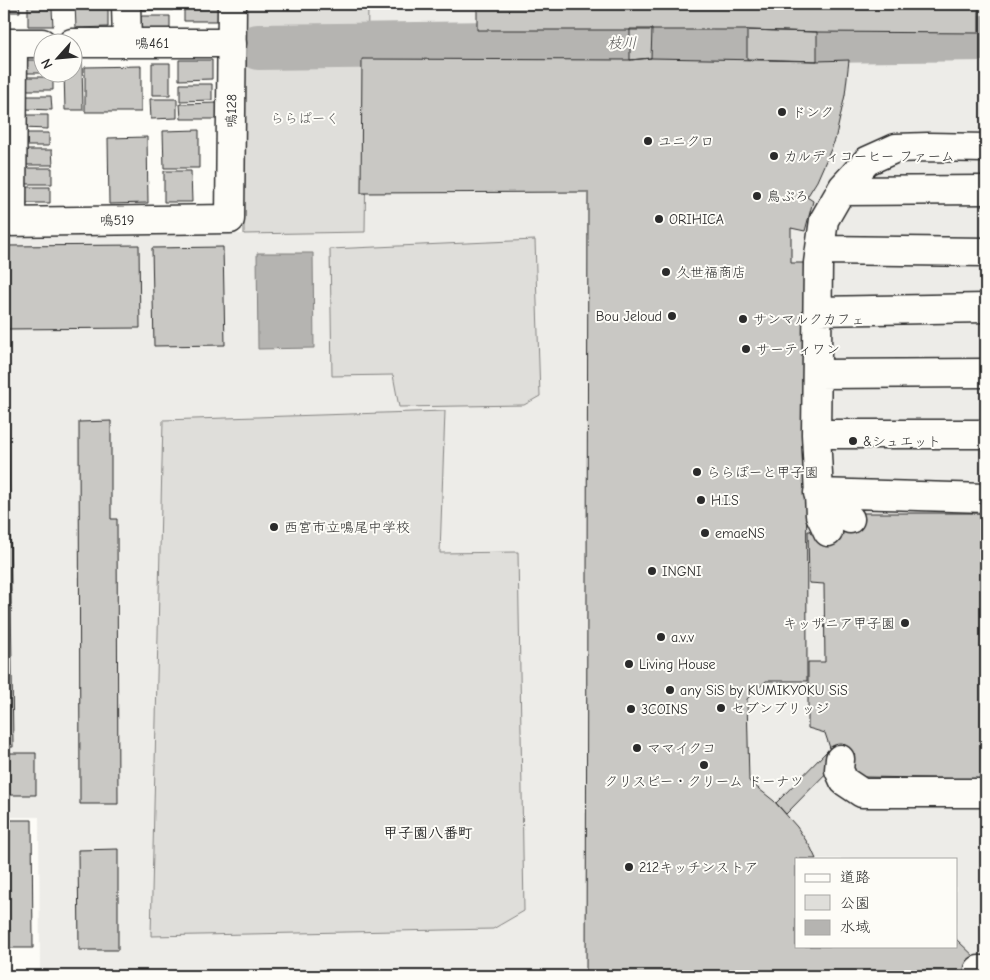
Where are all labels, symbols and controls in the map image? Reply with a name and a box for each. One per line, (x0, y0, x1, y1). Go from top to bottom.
north arrow (32, 32, 82, 82)
water label: 枝川 (607, 34, 637, 52)
street label: 鳴461 (135, 35, 169, 52)
text: N (37, 56, 57, 72)
street label: 鳴128 (223, 94, 240, 128)
place label: ドンク (792, 104, 834, 121)
marker: ドンク (776, 106, 788, 118)
park label: ららぱーく (270, 110, 340, 127)
place label: ユニクロ (658, 133, 714, 150)
marker: ユニクロ (642, 135, 654, 147)
place label: カルディコーヒー ファーム (784, 148, 955, 165)
marker: カルディコーヒー ファーム (768, 150, 780, 162)
place label: 鳥ぷろ (767, 188, 809, 205)
marker: 鳥ぷろ (751, 190, 763, 202)
place label: ORIHICA (669, 211, 724, 228)
street label: 鳴519 (100, 212, 134, 229)
marker: ORIHICA (653, 213, 665, 225)
place label: 久世福商店 (676, 264, 746, 281)
marker: 久世福商店 (660, 266, 672, 278)
place label: Bou Jeloud (596, 308, 662, 325)
marker: Bou Jeloud (666, 310, 678, 322)
place label: サンマルクカフェ (753, 311, 865, 328)
marker: サンマルクカフェ (737, 313, 749, 325)
place label: サーティワン (756, 341, 840, 358)
marker: サーティワン (740, 343, 752, 355)
place label: &シュエット (863, 433, 941, 450)
marker: &シュエット (847, 435, 859, 447)
place label: ららぽーと甲子園 (707, 464, 818, 481)
marker: ららぽーと甲子園 (691, 466, 703, 478)
place label: H.I.S (711, 492, 739, 509)
marker: H.I.S (695, 494, 707, 506)
place label: 西宮市立鳴尾中学校 (284, 519, 410, 536)
marker: 西宮市立鳴尾中学校 (268, 521, 280, 533)
place label: emaeNS (715, 525, 765, 542)
marker: emaeNS (699, 527, 711, 539)
place label: INGNI (662, 563, 701, 580)
marker: INGNI (646, 565, 658, 577)
place label: キッザニア甲子園 (783, 615, 895, 632)
marker: キッザニア甲子園 (899, 617, 911, 629)
place label: a.v.v (671, 629, 694, 646)
marker: a.v.v (655, 631, 667, 643)
place label: Living House (639, 656, 716, 673)
marker: Living House (623, 658, 635, 670)
place label: any SiS by KUMIKYOKU SiS (680, 682, 848, 699)
marker: any SiS by KUMIKYOKU SiS (664, 684, 676, 696)
place label: セブンブリッジ (731, 700, 829, 717)
place label: 3COINS (641, 701, 688, 718)
marker: セブンブリッジ (715, 702, 727, 714)
marker: 3COINS (625, 703, 637, 715)
place label: ママイクコ (647, 740, 716, 757)
marker: ママイクコ (631, 742, 643, 754)
marker: クリスピー・クリーム ドーナツ (698, 759, 710, 771)
place label: クリスピー・クリーム ドーナツ (604, 773, 804, 790)
district label: 甲子園八番町 (383, 824, 473, 842)
legend (795, 858, 958, 948)
place label: 212キッチンストア (639, 859, 758, 876)
marker: 212キッチンストア (623, 861, 635, 873)
text: 道路 (840, 868, 870, 886)
text: 公園 (840, 894, 870, 912)
text: 水域 (840, 918, 870, 936)

